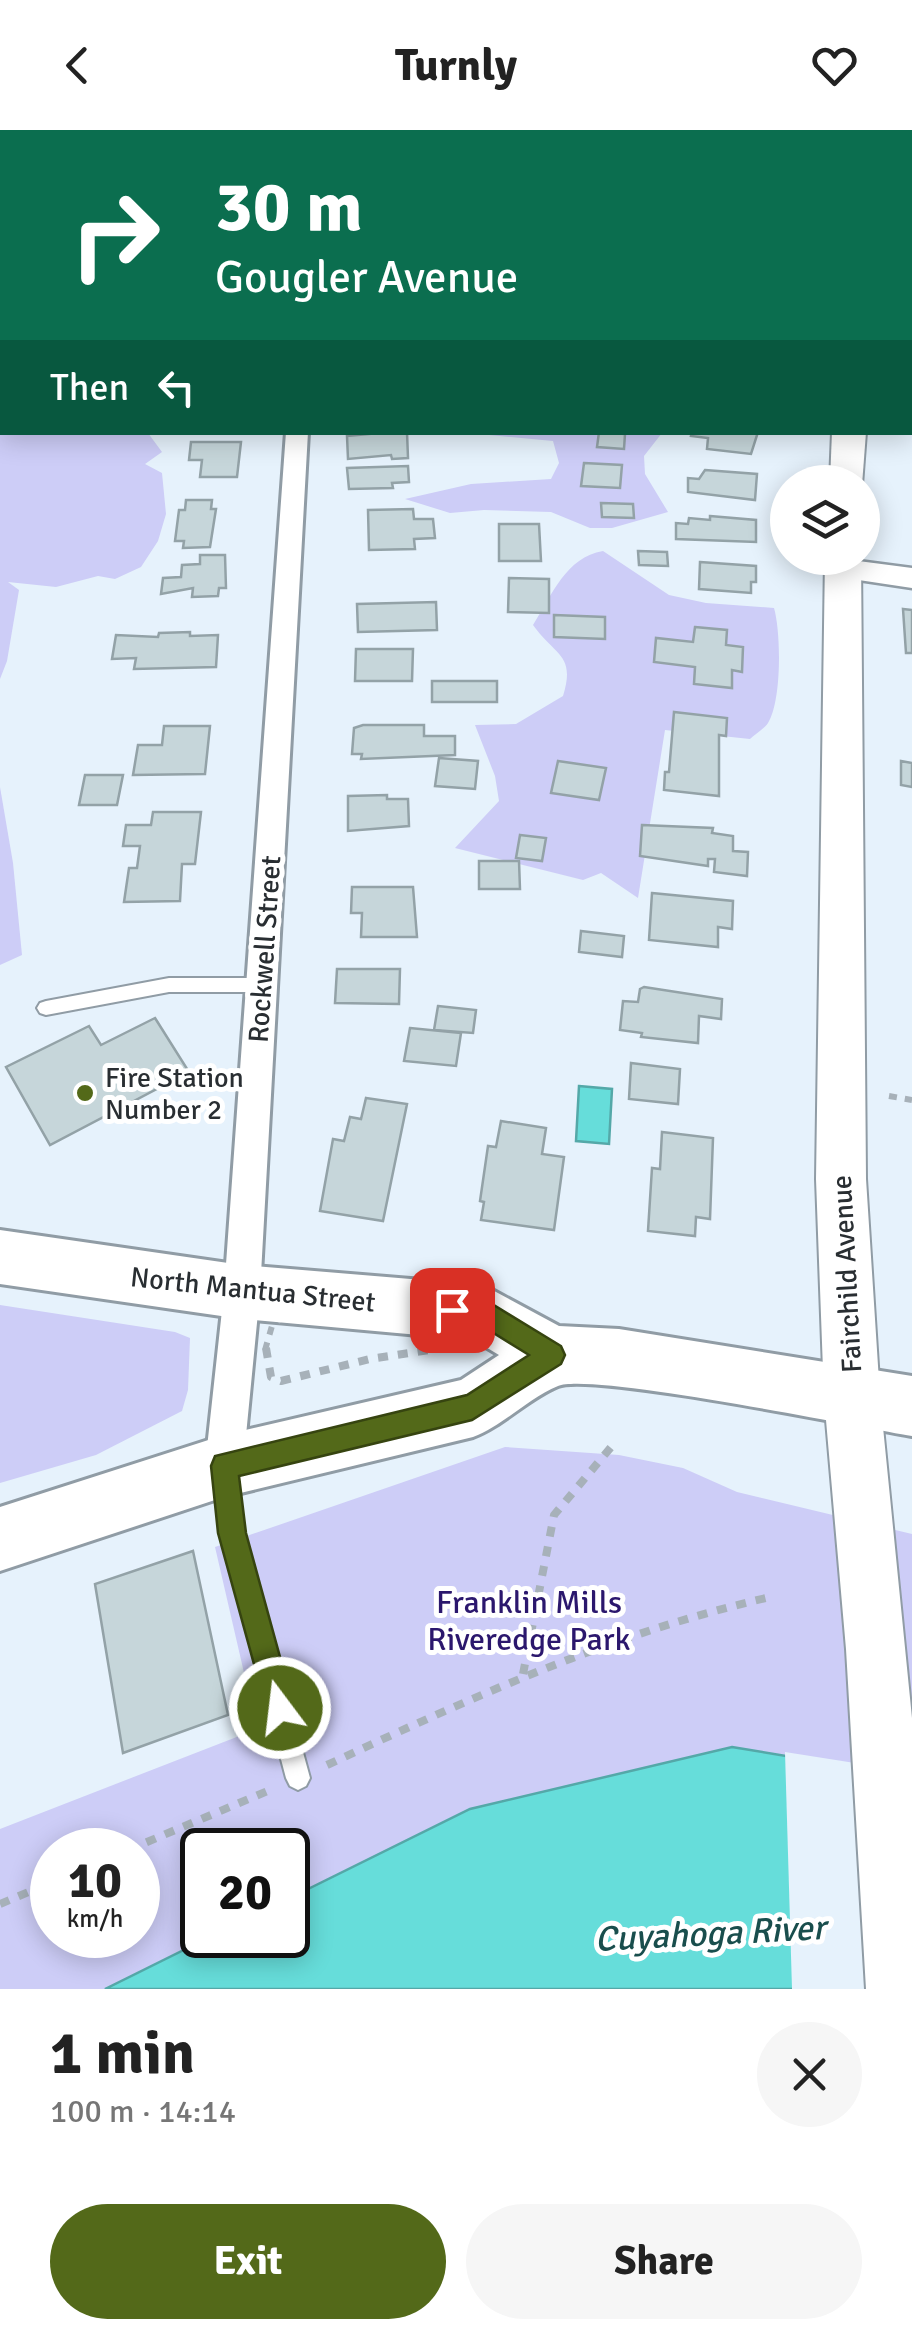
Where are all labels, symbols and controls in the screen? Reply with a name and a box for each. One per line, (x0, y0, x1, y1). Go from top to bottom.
icon: back (50, 38, 105, 93)
text: Turnly (395, 38, 517, 93)
icon: heart (807, 38, 862, 93)
text: 30 m (215, 164, 363, 250)
icon: right (50, 170, 180, 300)
text: Gougler Avenue (215, 250, 518, 305)
icon: left (149, 360, 204, 415)
text: Then (50, 364, 129, 411)
map controls (770, 465, 880, 575)
button: layers (770, 465, 880, 575)
street label: Rockwell Street (242, 854, 289, 1044)
place label: Fire Station Number 2 (105, 1061, 244, 1127)
marker: Fire Station Number 2 (74, 1082, 96, 1104)
street label: Fairchild Avenue (825, 1174, 869, 1374)
street label: North Mantua Street (129, 1260, 377, 1320)
pin (410, 1268, 495, 1353)
icon: arrive (425, 1283, 480, 1338)
park label: Franklin Mills Riveredge Park (427, 1583, 631, 1659)
position arrow (228, 1656, 332, 1760)
speed limit sign: 20 (180, 1828, 310, 1958)
text: 10 (68, 1850, 122, 1912)
text: km/h (67, 1903, 123, 1934)
water label: Cuyahoga River (594, 1906, 832, 1961)
text: 1 min (50, 2017, 195, 2091)
button: close (757, 2022, 862, 2127)
text: 100 m · 14:14 (50, 2092, 236, 2131)
button: Exit (50, 2204, 446, 2319)
button: Share (466, 2204, 862, 2319)

